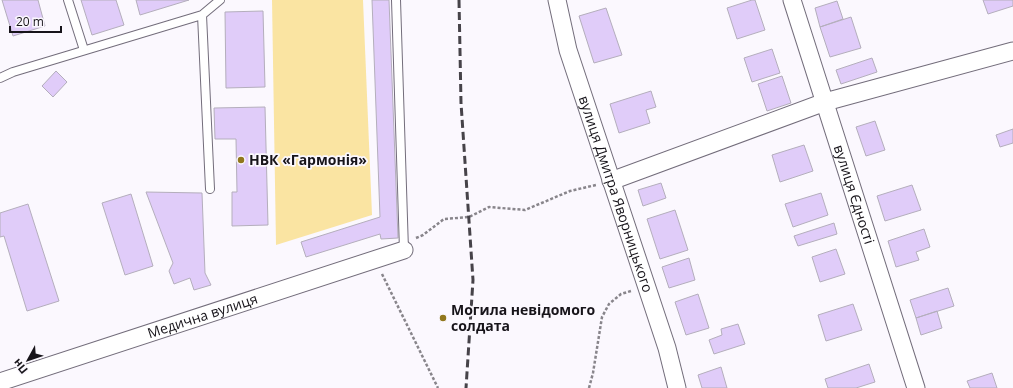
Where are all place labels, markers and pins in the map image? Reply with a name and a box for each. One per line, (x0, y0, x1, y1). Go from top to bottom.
place label: НВК «Гармонія» (249, 150, 367, 169)
marker: НВК «Гармонія» (236, 155, 246, 165)
place label: Могила невідомого солдата (451, 300, 596, 335)
marker: Могила невідомого солдата (438, 313, 448, 323)

